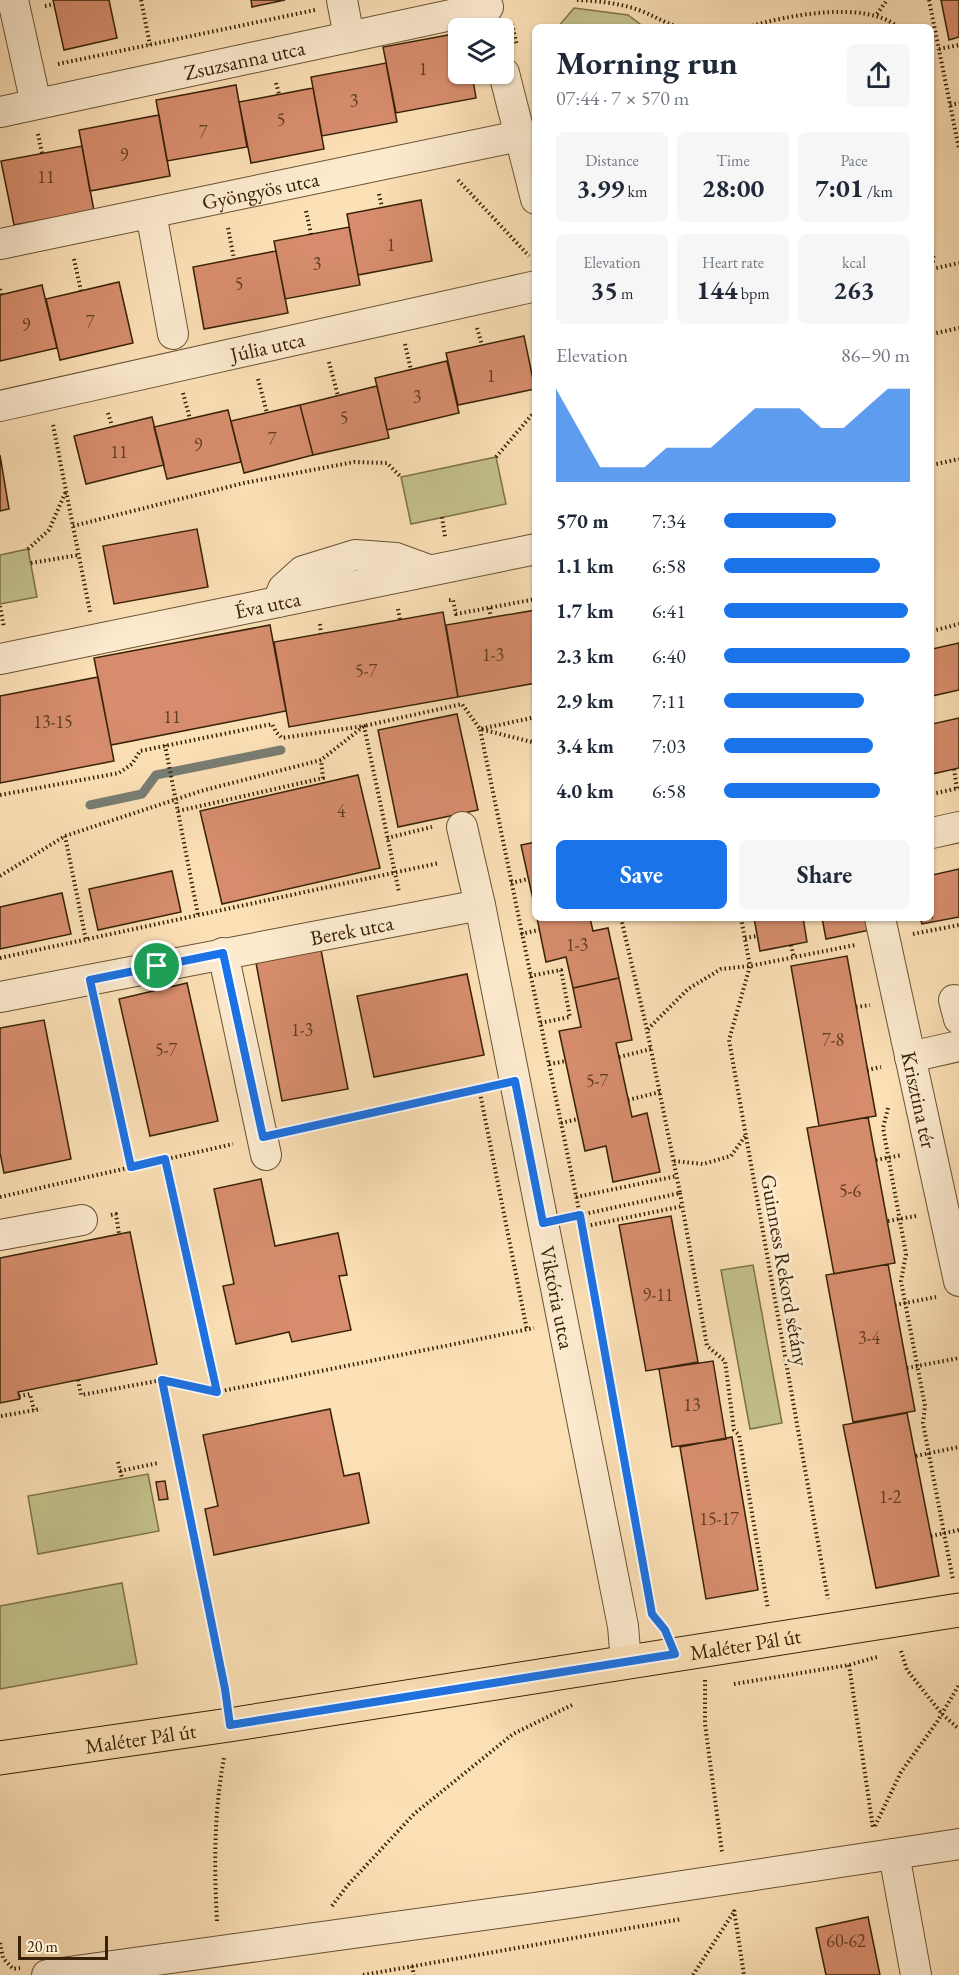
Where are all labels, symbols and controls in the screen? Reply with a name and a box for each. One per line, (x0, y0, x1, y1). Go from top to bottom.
map controls (448, 18, 514, 84)
button: layers (448, 18, 514, 84)
street label: Zsuzsanna utca (182, 33, 308, 86)
text: Morning run (556, 41, 738, 84)
button: share (847, 44, 910, 107)
house number: 1 (419, 57, 427, 80)
text: 07:44 · 7 × 570 m (556, 85, 689, 111)
house number: 3 (350, 89, 358, 112)
house number: 5 (277, 108, 285, 131)
house number: 7 (199, 120, 208, 143)
house number: 9 (120, 143, 129, 166)
text: Distance (585, 150, 639, 171)
text: Time (716, 150, 750, 171)
text: Pace (841, 150, 867, 171)
street label: Gyöngyös utca (199, 164, 322, 215)
house number: 11 (37, 165, 55, 188)
text: 3.99 (577, 171, 624, 205)
text: 28:00 (702, 171, 764, 205)
text: 7:01 (815, 171, 864, 205)
text: km (624, 181, 647, 202)
text: /km (864, 181, 893, 202)
house number: 1 (387, 233, 395, 256)
house number: 3 (313, 252, 321, 275)
text: Elevation (583, 252, 641, 273)
text: Heart rate (702, 252, 764, 273)
text: kcal (842, 252, 866, 273)
house number: 5 (235, 272, 243, 295)
text: 35 (590, 273, 618, 307)
text: 144 (696, 273, 738, 307)
text: 263 (833, 273, 875, 307)
text: m (618, 283, 634, 304)
text: bpm (738, 283, 770, 304)
house number: 7 (86, 310, 95, 333)
house number: 9 (22, 313, 31, 336)
street label: Júlia utca (226, 325, 308, 368)
text: Elevation (556, 342, 628, 368)
text: 86–90 m (841, 342, 910, 368)
house number: 1 (487, 364, 495, 387)
house number: 3 (413, 385, 421, 408)
house number: 5 (340, 406, 348, 429)
house number: 7 (268, 427, 277, 450)
house number: 9 (194, 433, 203, 456)
house number: 11 (110, 440, 128, 463)
text: 570 m (556, 508, 609, 534)
text: 7:34 (652, 508, 686, 534)
text: 1.1 km (556, 553, 614, 579)
text: 6:58 (652, 553, 686, 579)
street label: Éva utca (232, 584, 304, 624)
text: 1.7 km (556, 598, 614, 624)
text: 6:41 (652, 598, 686, 624)
house number: 1-3 (482, 643, 504, 666)
text: 2.3 km (556, 643, 614, 669)
text: 6:40 (652, 643, 686, 669)
house number: 5-7 (355, 659, 377, 682)
text: 2.9 km (556, 688, 614, 714)
text: 7:11 (652, 688, 686, 714)
house number: 11 (163, 705, 181, 728)
house number: 13-15 (33, 710, 73, 733)
text: 3.4 km (556, 733, 614, 759)
text: 7:03 (652, 733, 686, 759)
text: 4.0 km (556, 778, 614, 804)
text: 6:58 (652, 778, 686, 804)
house number: 4 (337, 799, 346, 822)
button: Save (556, 840, 727, 909)
button: Share (739, 840, 910, 909)
street label: Berek utca (308, 908, 396, 951)
house number: 1-3 (566, 933, 588, 956)
pin (131, 940, 182, 991)
icon: arrive (140, 949, 173, 982)
house number: 1-3 (291, 1018, 313, 1041)
house number: 7-8 (822, 1028, 844, 1051)
house number: 5-7 (155, 1038, 177, 1061)
street label: Krisztina tér (896, 1049, 943, 1151)
house number: 5-7 (586, 1069, 608, 1092)
street label: Guinness Rekord sétány (755, 1172, 815, 1369)
house number: 5-6 (839, 1179, 861, 1202)
street label: Viktória utca (534, 1243, 581, 1352)
house number: 9-11 (643, 1283, 673, 1306)
house number: 3-4 (858, 1326, 880, 1349)
house number: 13 (683, 1393, 701, 1416)
house number: 1-2 (879, 1485, 901, 1508)
house number: 15-17 (699, 1507, 739, 1530)
street label: Maléter Pál út (688, 1622, 803, 1666)
street label: Maléter Pál út (83, 1716, 198, 1759)
house number: 60-62 (826, 1929, 866, 1952)
scale bar (18, 1933, 108, 1960)
text: 20 m (27, 1936, 58, 1957)

